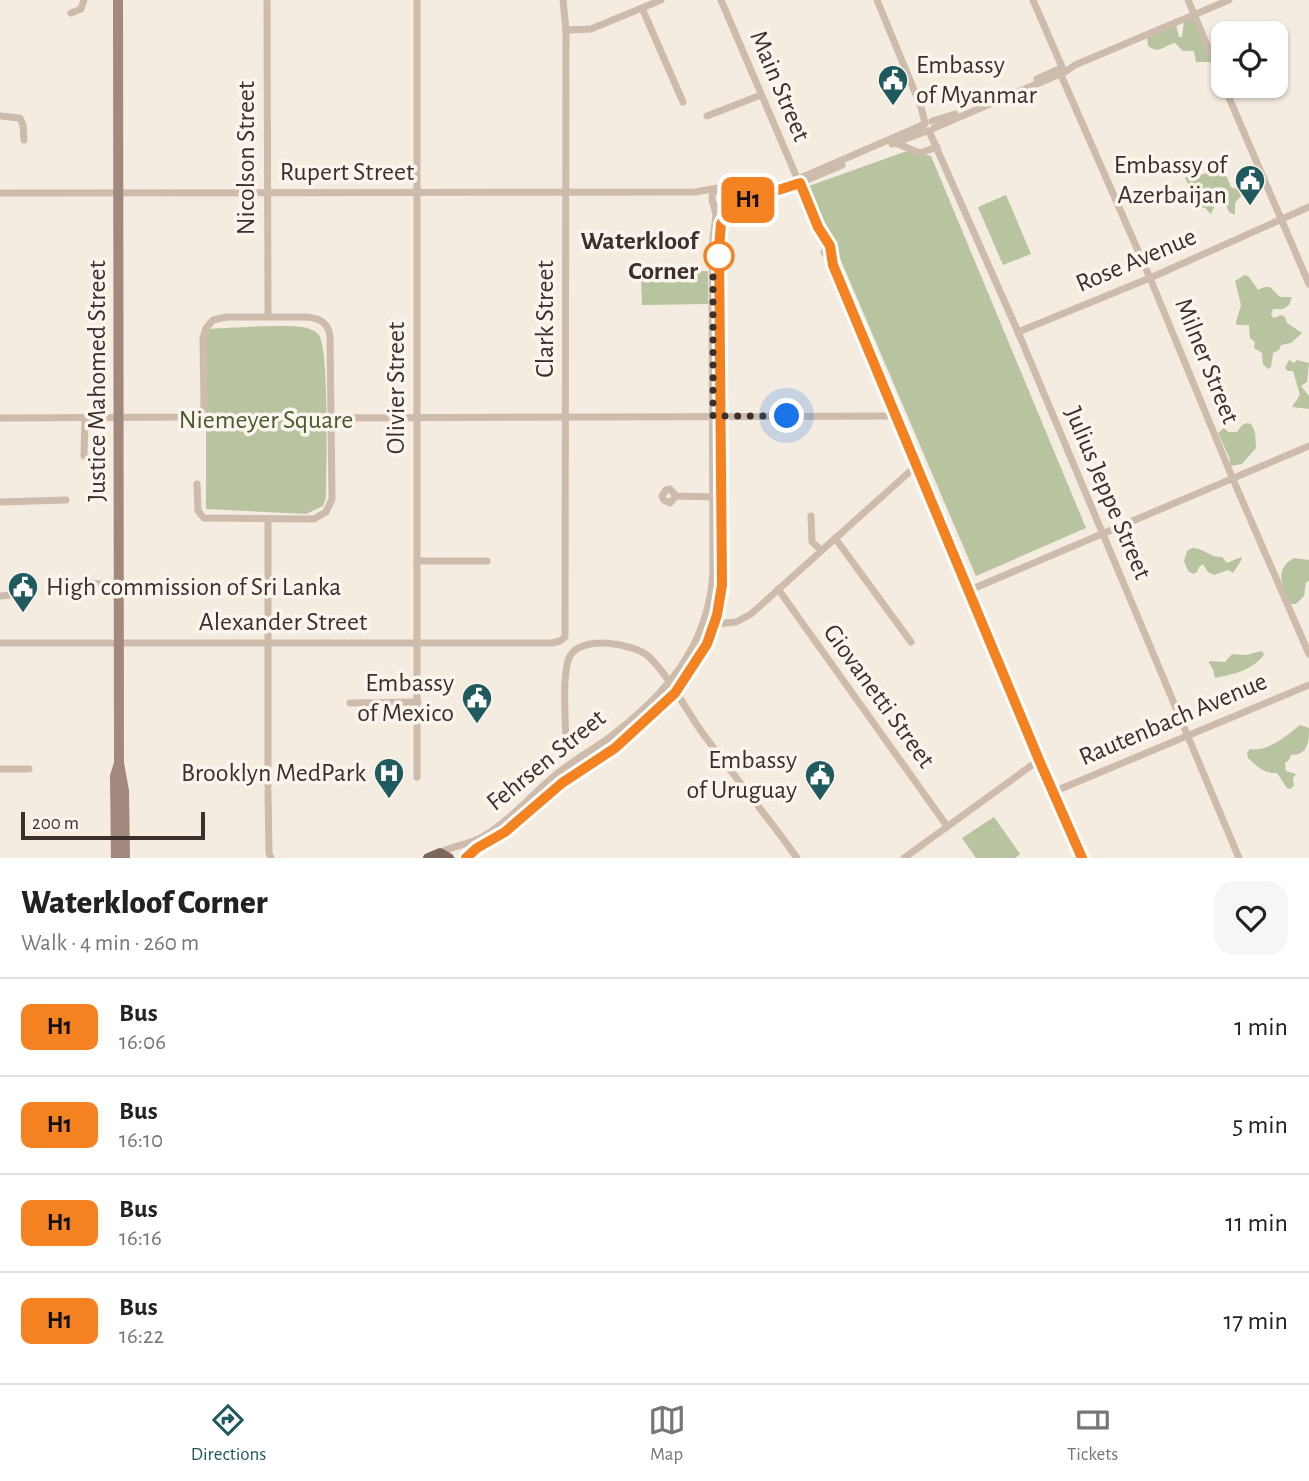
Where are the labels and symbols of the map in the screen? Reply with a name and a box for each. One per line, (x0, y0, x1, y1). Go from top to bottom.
street label: Main Street (745, 27, 815, 145)
place label: Embassy of Myanmar (916, 52, 1038, 108)
public building icon: Embassy of Myanmar (876, 63, 910, 107)
street label: Nicolson Street (233, 81, 259, 235)
place label: Embassy of Azerbaijan (1114, 152, 1229, 208)
street label: Rupert Street (280, 159, 414, 185)
public building icon: Embassy of Azerbaijan (1233, 163, 1267, 207)
line badge: H1 (716, 177, 780, 223)
street label: Rose Avenue (1072, 223, 1200, 297)
place label: Waterkloof Corner (580, 228, 700, 284)
marker: Waterkloof Corner (704, 241, 734, 271)
street label: Justice Mahomed Street (84, 260, 110, 502)
street label: Clark Street (532, 260, 558, 378)
street label: Milner Street (1170, 295, 1244, 427)
street label: Olivier Street (383, 322, 409, 454)
your location (769, 398, 804, 433)
street label: Julius Jeppe Street (1060, 403, 1156, 583)
park label: Niemeyer Square (179, 407, 353, 433)
public building icon: High commission of Sri Lanka (6, 570, 40, 614)
place label: High commission of Sri Lanka (46, 574, 341, 600)
street label: Alexander Street (199, 609, 367, 635)
street label: Giovanetti Street (818, 619, 940, 773)
street label: Rautenbach Avenue (1075, 668, 1271, 770)
place label: Embassy of Mexico (357, 670, 454, 726)
public building icon: Embassy of Mexico (460, 681, 494, 725)
street label: Fehrsen Street (482, 704, 610, 816)
place label: Embassy of Uruguay (686, 747, 797, 803)
hospital icon: Brooklyn MedPark (372, 756, 406, 800)
public building icon: Embassy of Uruguay (803, 758, 837, 802)
place label: Brooklyn MedPark (181, 760, 366, 786)
scale bar (21, 809, 205, 841)

